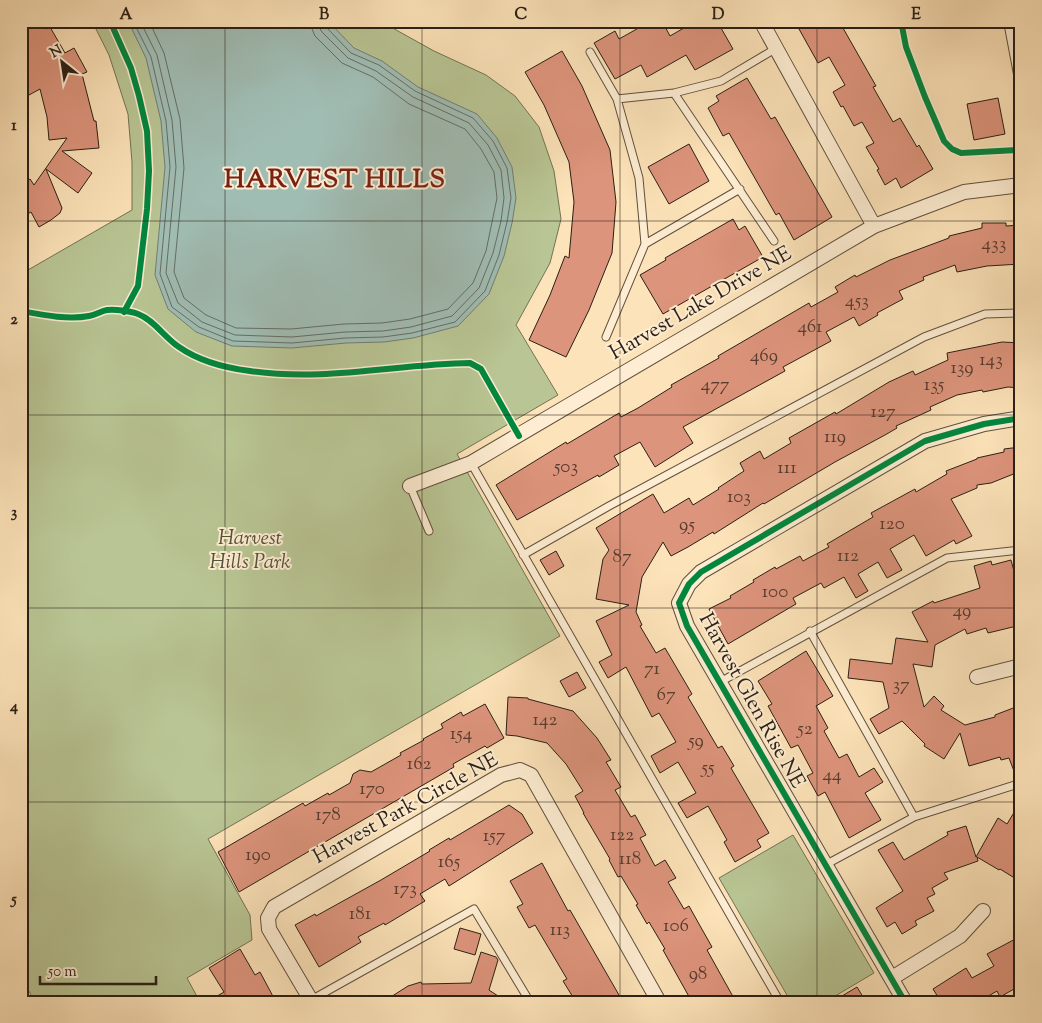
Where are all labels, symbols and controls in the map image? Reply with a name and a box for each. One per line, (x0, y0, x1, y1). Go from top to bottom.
text: A (120, 4, 133, 27)
text: B (319, 4, 329, 27)
text: C (515, 4, 528, 27)
text: D (712, 4, 725, 27)
text: E (911, 4, 921, 27)
north arrow (38, 38, 88, 88)
text: N (47, 41, 66, 64)
text: 1 (11, 115, 17, 138)
district label: HARVEST HILLS (224, 162, 446, 199)
house number: 433 (982, 231, 1006, 258)
street label: Harvest Lake Drive NE (604, 239, 798, 368)
house number: 453 (845, 288, 869, 315)
text: 2 (10, 309, 18, 332)
house number: 461 (797, 314, 823, 341)
house number: 469 (750, 343, 778, 370)
house number: 143 (979, 347, 1003, 374)
house number: 139 (950, 355, 974, 382)
house number: 477 (701, 372, 730, 399)
house number: 135 (924, 372, 945, 399)
house number: 127 (871, 399, 896, 426)
house number: 119 (824, 424, 846, 451)
house number: 503 (553, 454, 578, 481)
house number: 111 (777, 455, 797, 482)
house number: 103 (727, 484, 751, 511)
text: 3 (11, 502, 18, 525)
house number: 120 (879, 511, 905, 538)
house number: 95 (679, 512, 695, 539)
park label: Harvest Hills Park (209, 524, 291, 578)
house number: 112 (837, 543, 859, 570)
house number: 87 (612, 544, 632, 571)
house number: 100 (762, 579, 788, 606)
house number: 49 (953, 598, 971, 625)
street label: Harvest Glen Rise NE (690, 608, 812, 794)
house number: 71 (644, 656, 661, 683)
house number: 37 (892, 672, 910, 699)
house number: 67 (657, 682, 676, 709)
text: 4 (9, 696, 18, 719)
house number: 142 (533, 707, 558, 734)
house number: 52 (796, 716, 813, 743)
house number: 154 (450, 721, 473, 748)
house number: 59 (687, 728, 704, 755)
street label: Harvest Park Circle NE (308, 745, 504, 872)
house number: 162 (407, 751, 431, 778)
house number: 55 (700, 755, 715, 782)
house number: 44 (822, 762, 842, 789)
house number: 170 (359, 776, 385, 803)
house number: 178 (315, 802, 341, 829)
house number: 122 (610, 822, 634, 849)
house number: 157 (483, 823, 506, 850)
house number: 190 (245, 842, 271, 869)
house number: 118 (619, 846, 641, 873)
house number: 165 (438, 849, 461, 876)
house number: 173 (393, 876, 417, 903)
text: 5 (9, 889, 17, 912)
house number: 181 (349, 901, 372, 928)
house number: 106 (663, 913, 689, 940)
house number: 113 (550, 917, 570, 944)
scale bar (40, 953, 156, 985)
house number: 98 (689, 961, 707, 988)
text: 50 m (47, 962, 77, 983)

